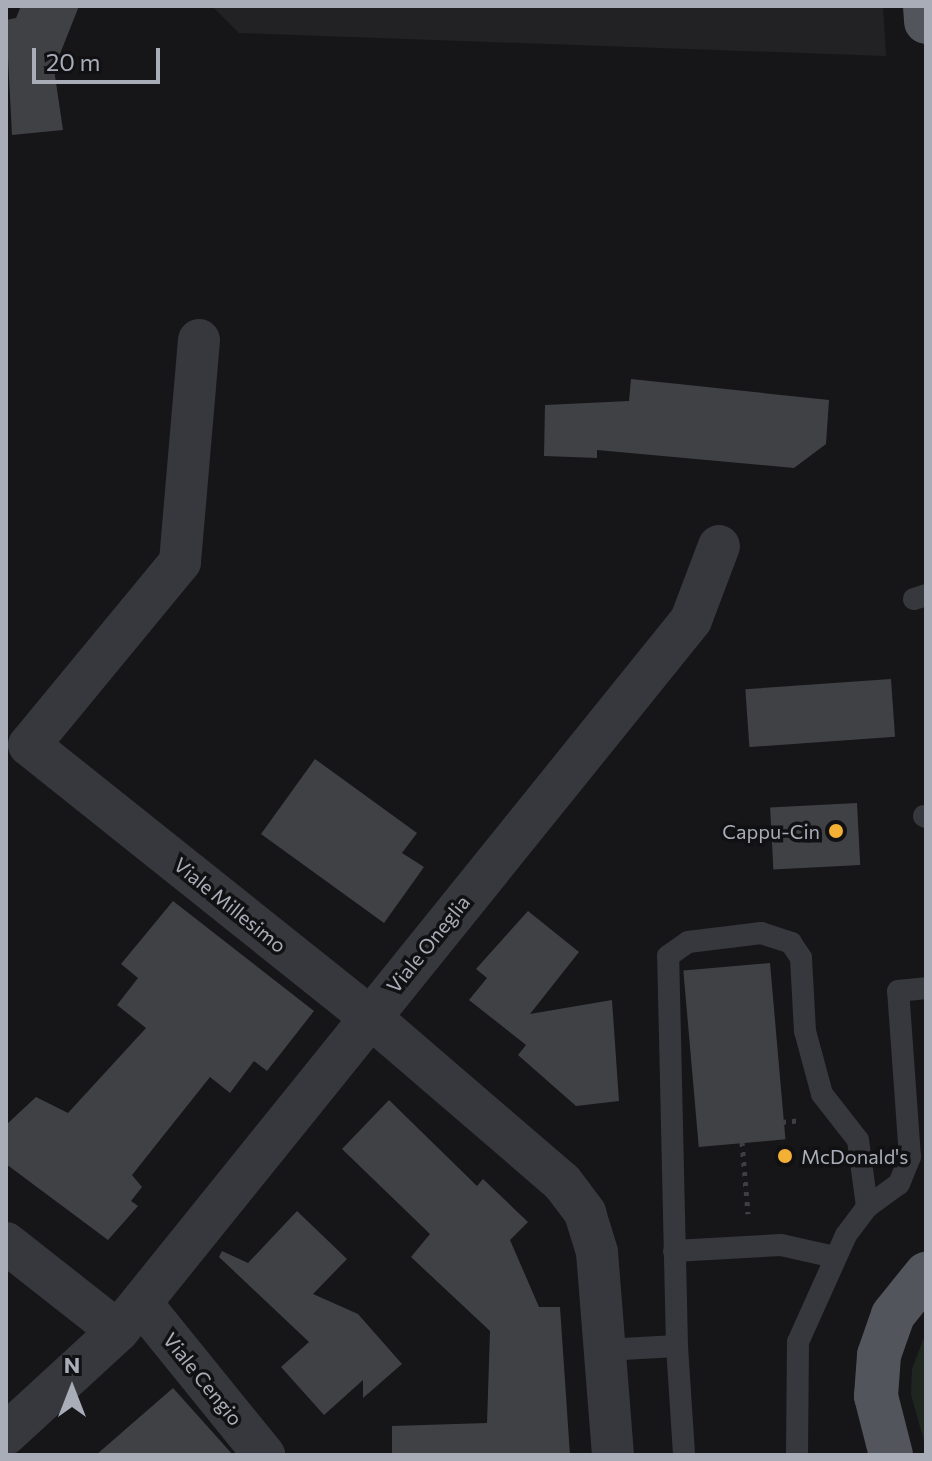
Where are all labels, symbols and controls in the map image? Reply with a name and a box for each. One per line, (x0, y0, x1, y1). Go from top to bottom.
scale bar (36, 32, 164, 82)
text: 20 m (46, 47, 100, 76)
place label: Cappu-Cin (722, 819, 820, 843)
marker: Cappu-Cin (827, 822, 845, 840)
street label: Viale Millesimo (169, 852, 291, 958)
street label: Viale Oneglia (381, 890, 475, 998)
place label: McDonald's (801, 1144, 908, 1168)
marker: McDonald's (776, 1147, 794, 1165)
street label: Viale Cengio (158, 1328, 248, 1430)
north arrow (32, 1349, 112, 1429)
text: N (64, 1351, 80, 1378)

